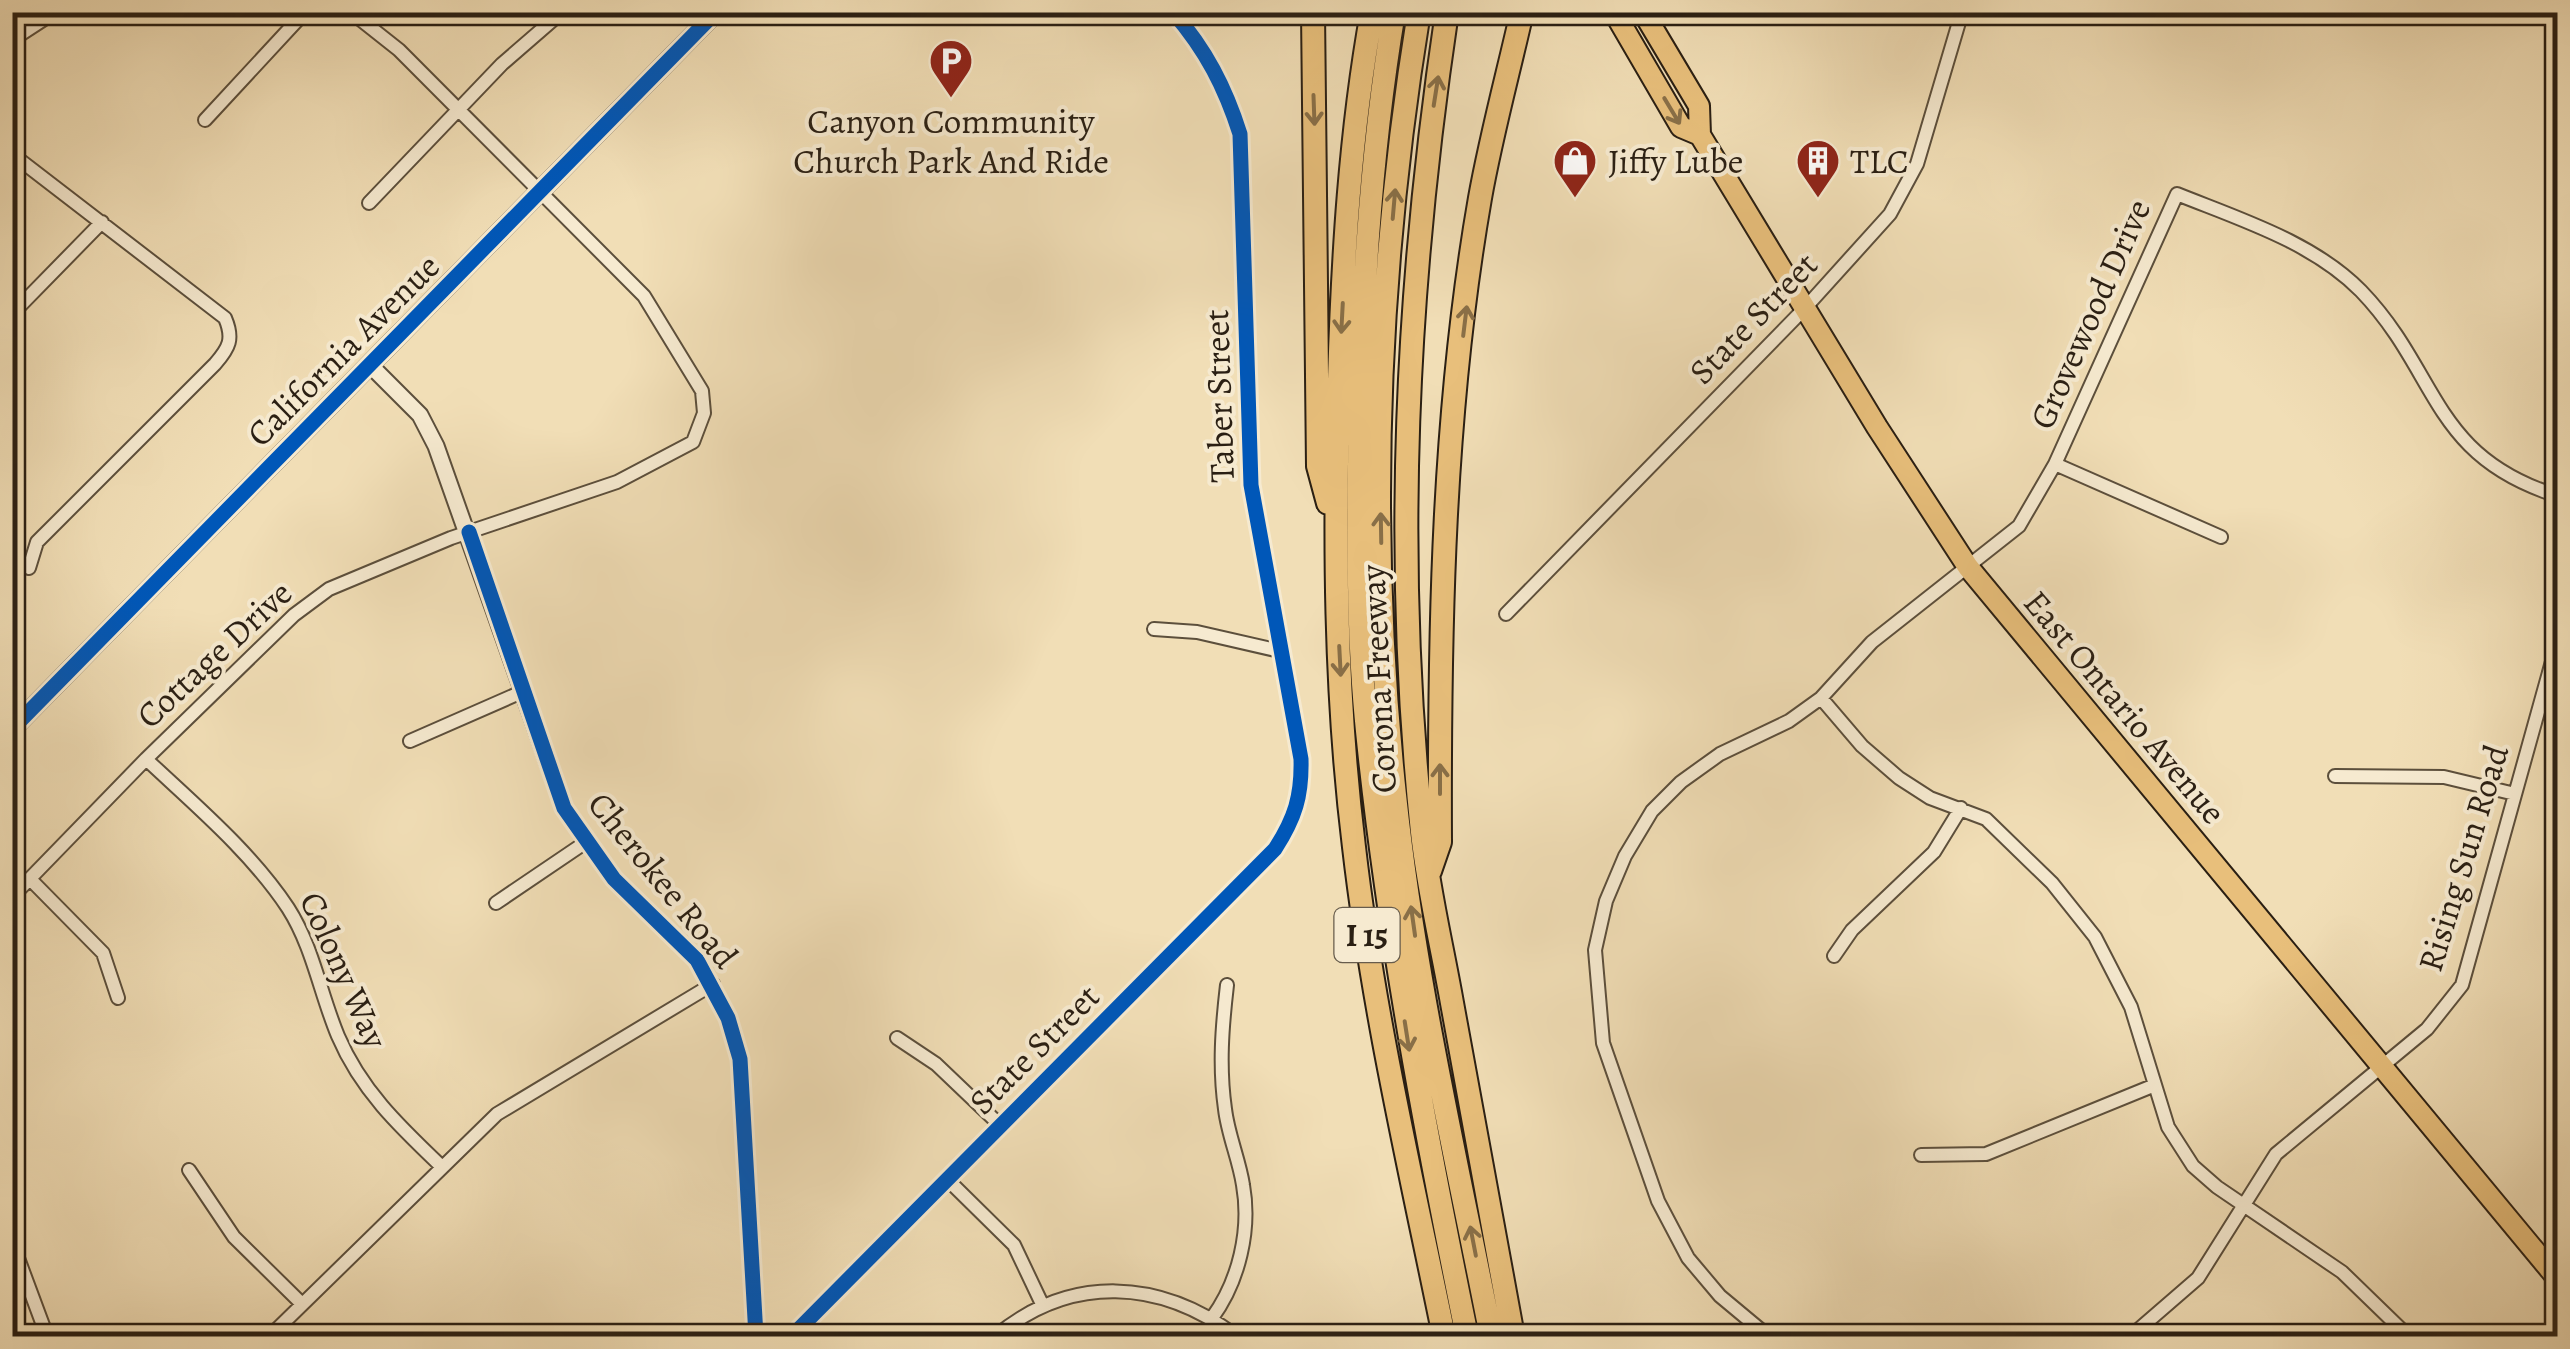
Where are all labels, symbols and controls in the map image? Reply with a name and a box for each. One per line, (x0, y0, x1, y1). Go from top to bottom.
parking icon: Canyon Community Church Park And Ride (928, 38, 974, 99)
one-way arrow (1427, 75, 1445, 107)
one-way arrow (1305, 93, 1324, 125)
one-way arrow (1662, 96, 1682, 125)
place label: Canyon Community Church Park And Ride (793, 97, 1109, 185)
place label: Jiffy Lube (1608, 137, 1743, 185)
place label: TLC (1850, 137, 1909, 185)
shop icon: Jiffy Lube (1552, 138, 1598, 199)
building icon: TLC (1795, 138, 1841, 199)
one-way arrow (1384, 188, 1403, 220)
street label: Grovewood Drive (2018, 192, 2162, 436)
street label: State Street (1678, 241, 1828, 395)
street label: California Avenue (236, 243, 450, 457)
one-way arrow (1332, 302, 1351, 334)
one-way arrow (1456, 305, 1475, 337)
street label: Taber Street (1192, 308, 1246, 484)
one-way arrow (1372, 513, 1390, 546)
street label: Corona Freeway (1348, 563, 1408, 794)
street label: Cottage Drive (126, 569, 302, 739)
street label: East Ontario Avenue (2013, 580, 2237, 834)
one-way arrow (1330, 644, 1349, 676)
street label: Rising Sun Road (2406, 738, 2520, 977)
one-way arrow (1430, 763, 1450, 796)
street label: Cherokee Road (577, 781, 749, 979)
street label: Colony Way (288, 884, 400, 1056)
one-way arrow (1403, 906, 1421, 938)
road number: I 15 (1334, 908, 1400, 962)
street label: State Street (958, 973, 1110, 1125)
one-way arrow (1399, 1019, 1417, 1052)
one-way arrow (1462, 1226, 1481, 1258)

